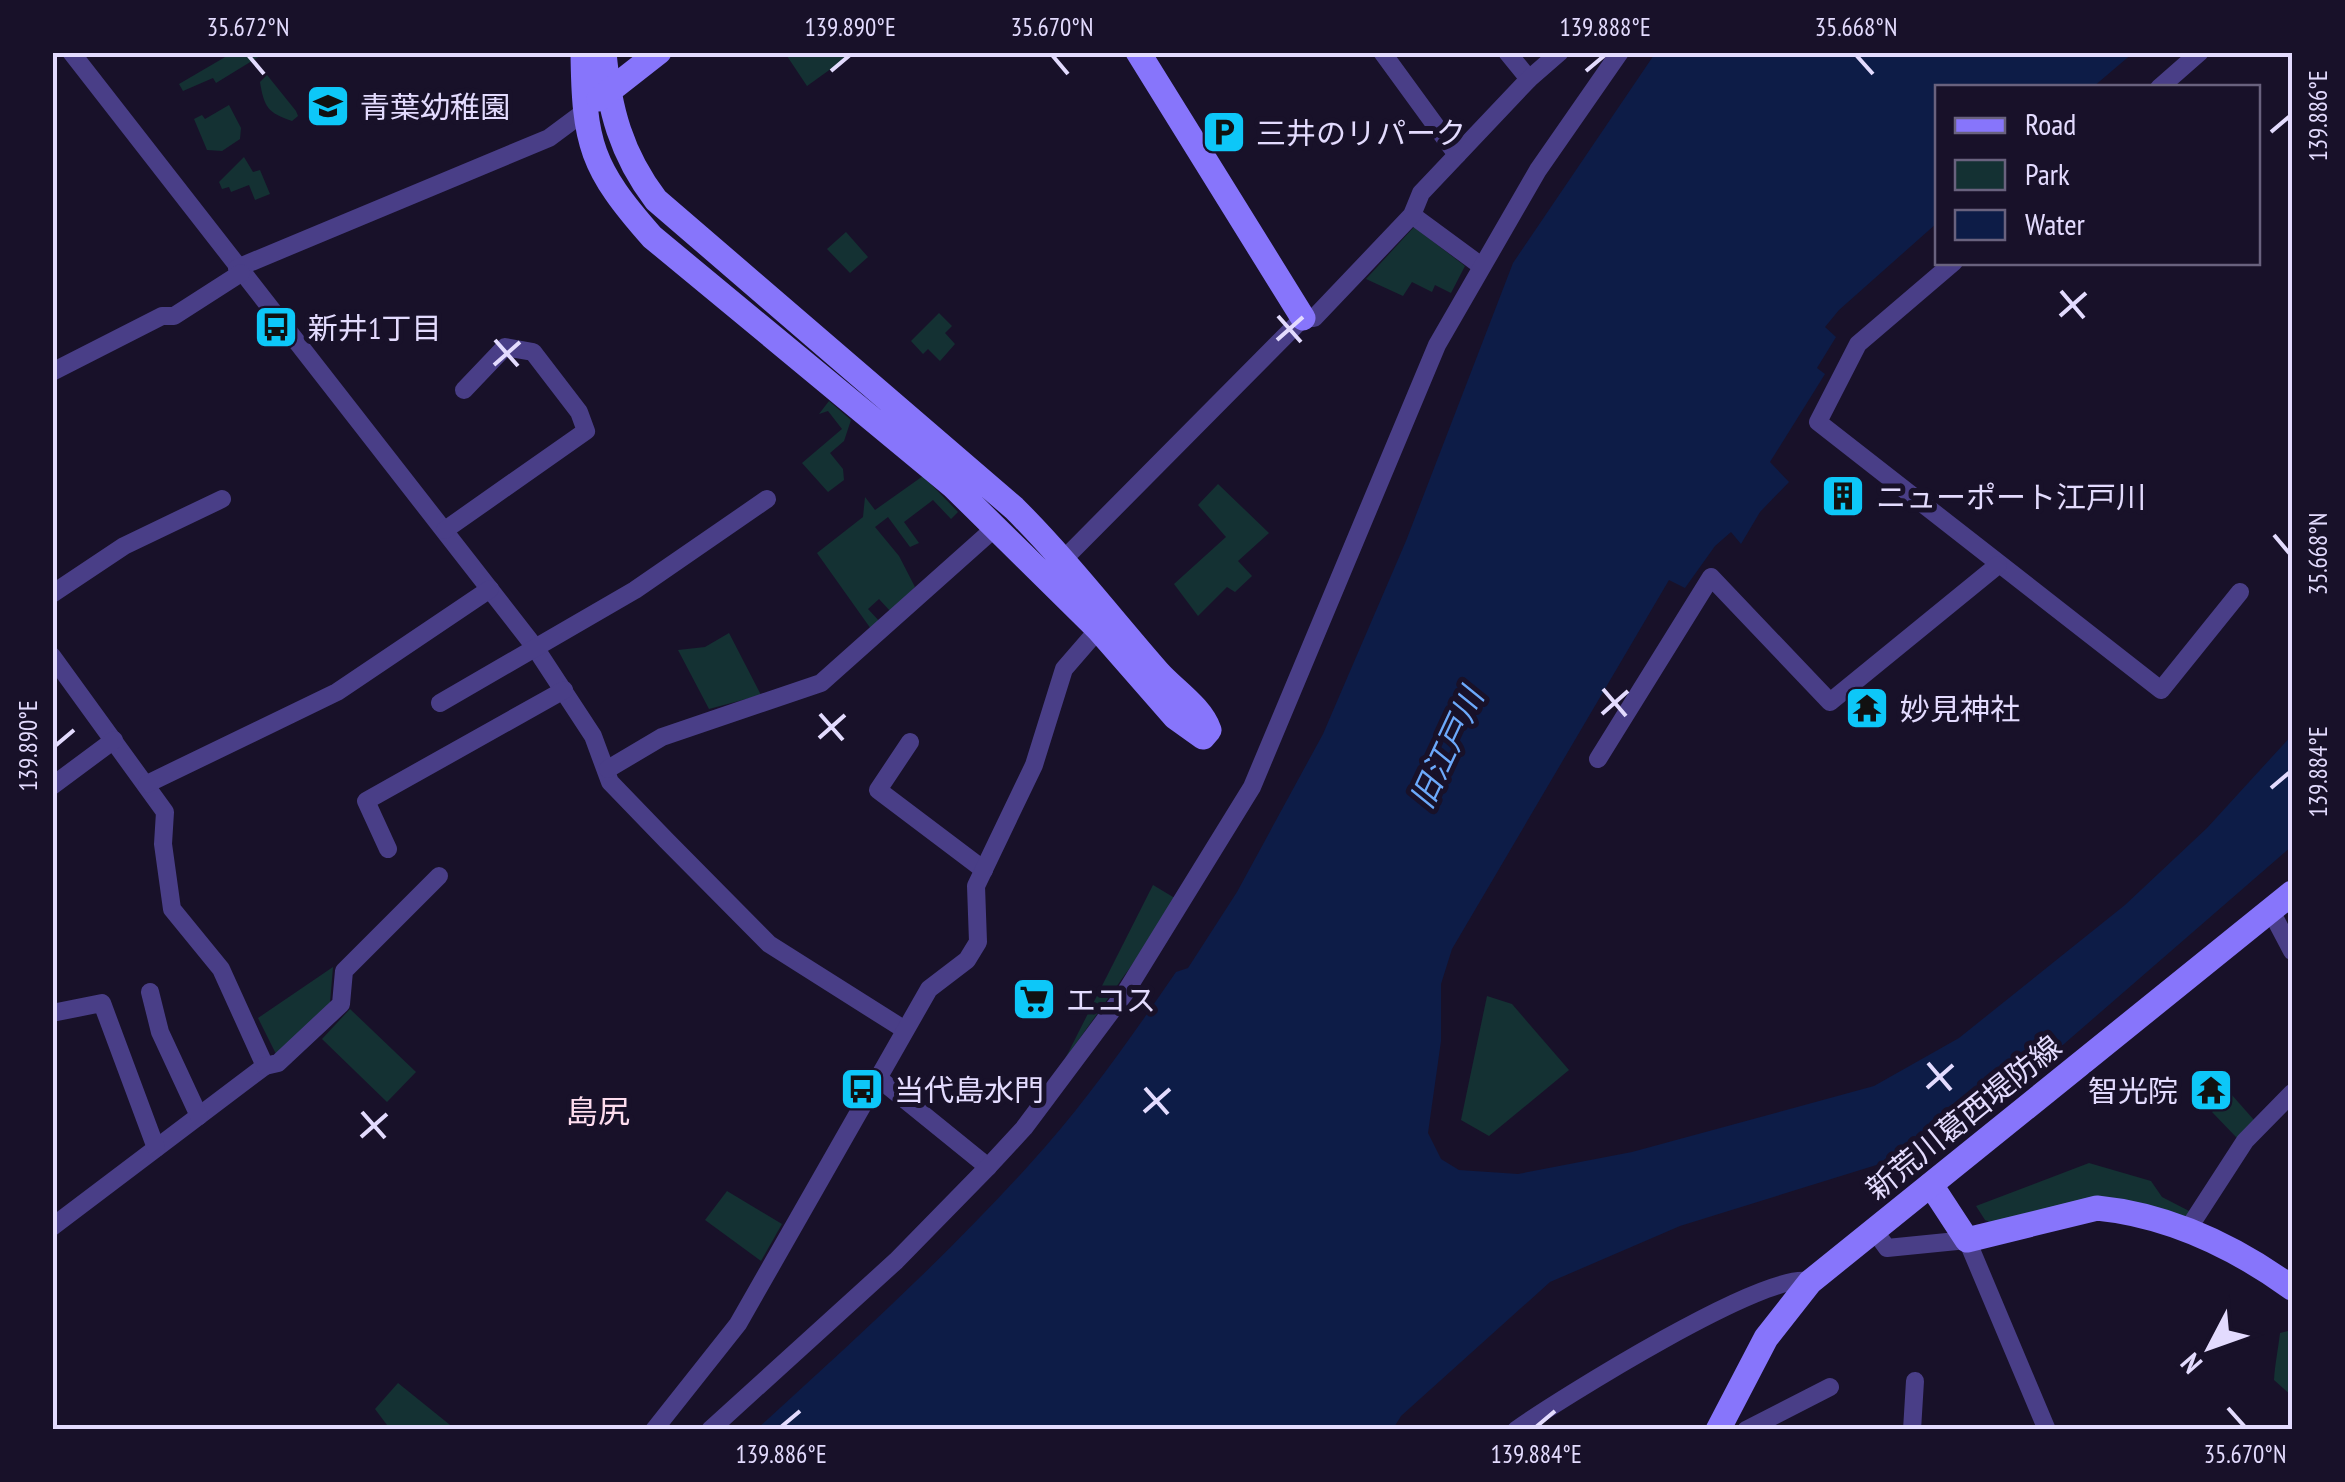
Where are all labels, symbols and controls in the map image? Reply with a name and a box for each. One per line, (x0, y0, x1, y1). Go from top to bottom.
text: 35.672°N (207, 11, 289, 43)
text: 139.890°E (804, 11, 896, 43)
text: 35.670°N (1011, 11, 1093, 43)
text: 139.888°E (1559, 11, 1651, 43)
text: 35.668°N (1815, 11, 1897, 43)
text: 139.886°E (2302, 70, 2334, 162)
school or university icon: 青葉幼稚園 (305, 83, 351, 129)
legend (1935, 85, 2260, 265)
place label: 青葉幼稚園 (360, 87, 510, 126)
text: Road (2025, 104, 2076, 143)
parking icon: 三井のリパーク (1201, 109, 1247, 155)
place label: 三井のリパーク (1256, 113, 1466, 152)
text: Park (2025, 154, 2070, 193)
text: Water (2025, 204, 2086, 243)
bus stop icon: 新井1丁目 (253, 304, 299, 350)
place label: 新井1丁目 (308, 308, 442, 347)
building icon: ニューポート江戸川 (1820, 473, 1866, 519)
place label: ニューポート江戸川 (1876, 477, 2146, 516)
text: 35.668°N (2302, 513, 2334, 595)
water label: 旧江戸川 (1400, 678, 1493, 815)
temple icon: 妙見神社 (1844, 685, 1890, 731)
place label: 妙見神社 (1900, 689, 2020, 728)
text: 139.890°E (12, 700, 44, 792)
text: 139.884°E (2302, 726, 2334, 818)
supermarket icon: エコス (1011, 976, 1057, 1022)
place label: エコス (1066, 980, 1156, 1019)
street label: 新荒川葛西堤防線 (1857, 1026, 2069, 1208)
bus stop icon: 当代島水門 (839, 1066, 885, 1112)
temple icon: 智光院 (2188, 1067, 2234, 1113)
place label: 当代島水門 (894, 1070, 1044, 1109)
place label: 智光院 (2088, 1071, 2178, 1110)
district label: 島尻 (566, 1090, 630, 1132)
north arrow (2160, 1297, 2260, 1397)
text: N (2172, 1346, 2210, 1382)
text: 139.886°E (735, 1438, 827, 1470)
text: 139.884°E (1490, 1438, 1582, 1470)
text: 35.670°N (2204, 1438, 2286, 1470)

